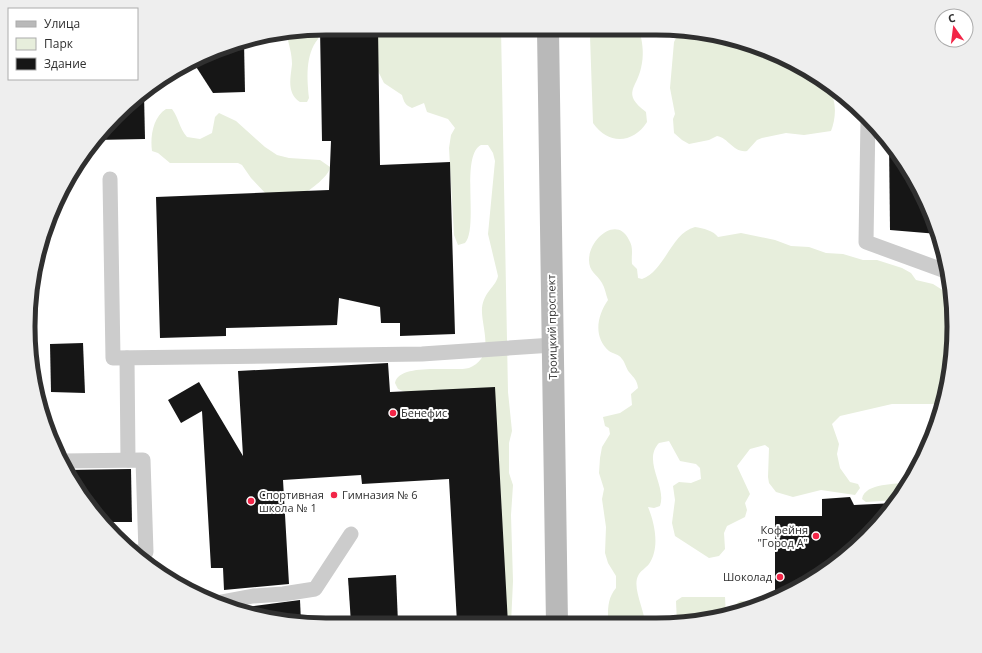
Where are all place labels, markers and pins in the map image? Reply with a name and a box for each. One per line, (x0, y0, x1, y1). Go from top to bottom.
place label: Бенефис (401, 405, 447, 420)
marker: Бенефис (388, 408, 398, 418)
place label: Спортивная школа № 1 (259, 487, 324, 515)
place label: Гимназия № 6 (342, 487, 417, 502)
marker: Гимназия № 6 (329, 490, 339, 500)
marker: Спортивная школа № 1 (246, 496, 256, 506)
place label: Кофейня "Город А" (757, 522, 808, 550)
marker: Кофейня "Город А" (811, 531, 821, 541)
place label: Шоколад (723, 569, 773, 584)
marker: Шоколад (775, 572, 785, 582)

